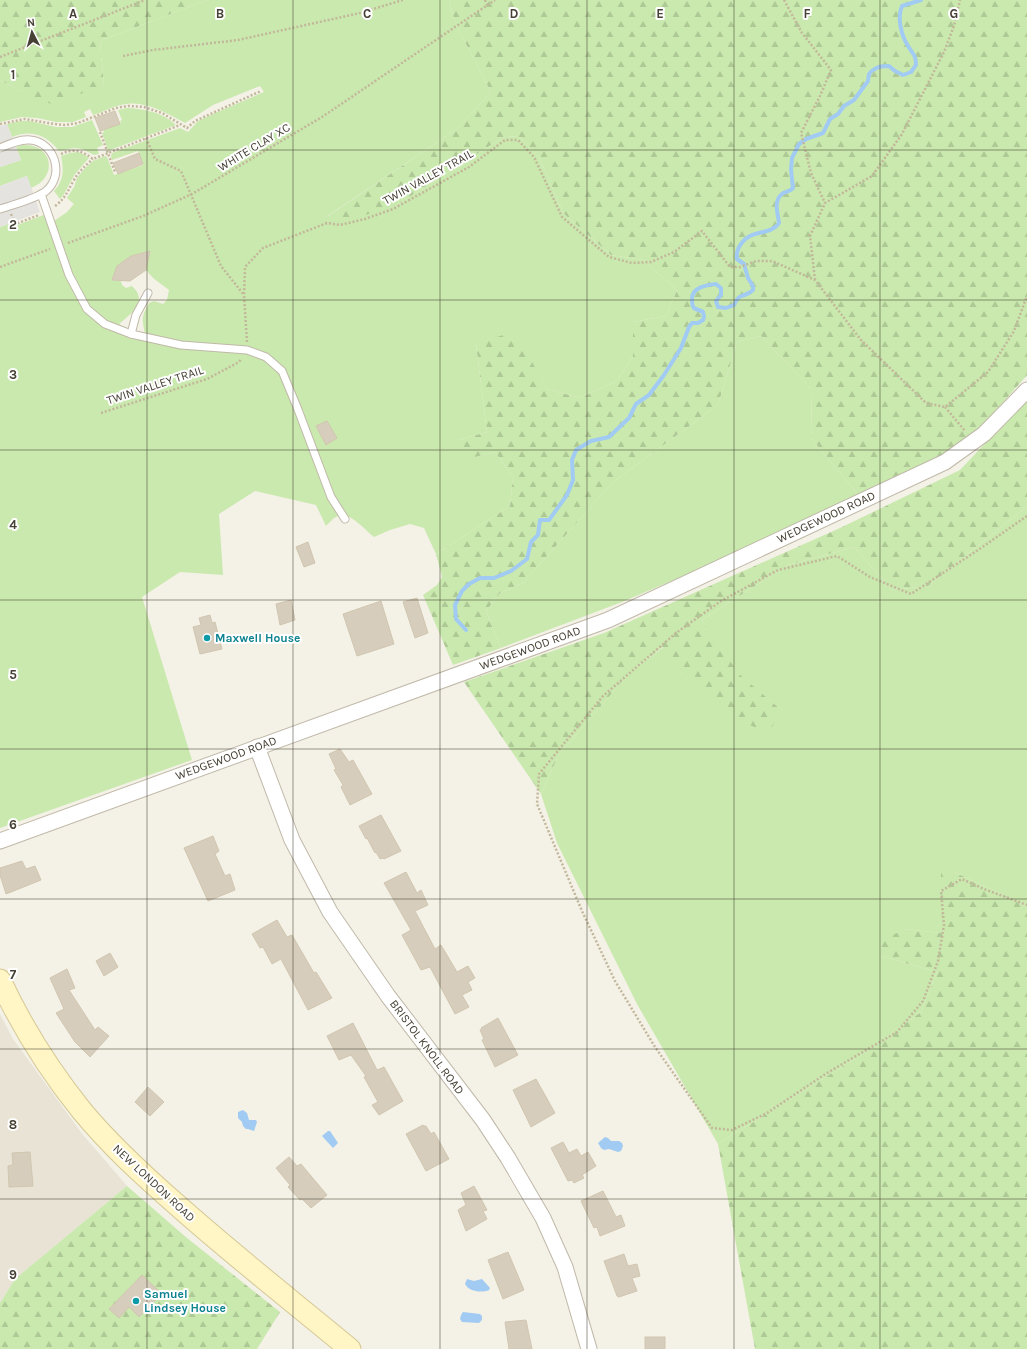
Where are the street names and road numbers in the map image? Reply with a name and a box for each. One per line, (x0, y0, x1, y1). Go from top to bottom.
street label: WHITE CLAY XC (215, 120, 293, 174)
street label: TWIN VALLEY TRAIL (380, 146, 476, 208)
street label: TWIN VALLEY TRAIL (105, 363, 206, 407)
street label: WEDGEWOOD ROAD (775, 488, 877, 546)
street label: WEDGEWOOD ROAD (477, 623, 583, 673)
street label: WEDGEWOOD ROAD (173, 733, 279, 783)
street label: BRISTOL KNOLL ROAD (387, 997, 467, 1097)
street label: NEW LONDON ROAD (110, 1141, 198, 1225)

